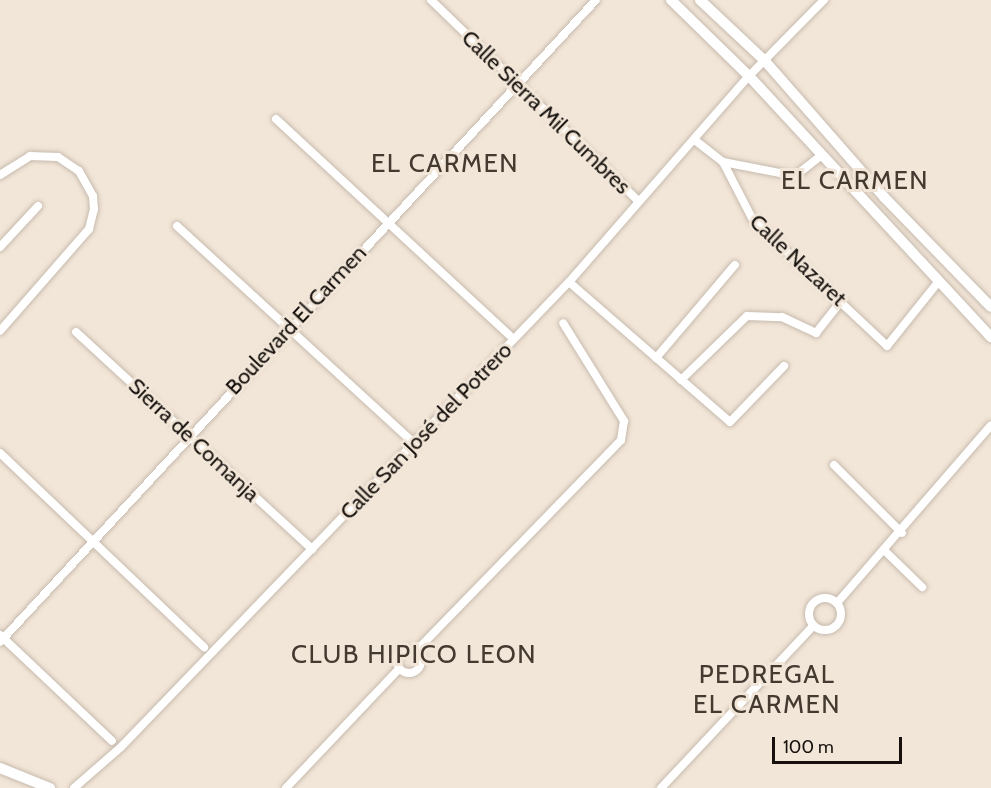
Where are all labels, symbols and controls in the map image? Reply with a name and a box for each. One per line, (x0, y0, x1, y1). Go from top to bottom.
street label: Calle Sierra Mil Cumbres (456, 25, 636, 199)
district label: EL CARMEN (371, 148, 519, 180)
district label: EL CARMEN (781, 165, 929, 197)
street label: Calle Nazaret (744, 209, 852, 311)
street label: Boulevard El Carmen (220, 240, 372, 400)
street label: Calle San José del Potrero (335, 337, 517, 525)
street label: Sierra de Comanja (123, 373, 265, 507)
district label: CLUB HIPICO LEON (291, 639, 537, 671)
district label: PEDREGAL EL CARMEN (693, 659, 841, 720)
scale bar (775, 725, 906, 763)
text: 100 m (783, 736, 834, 758)

